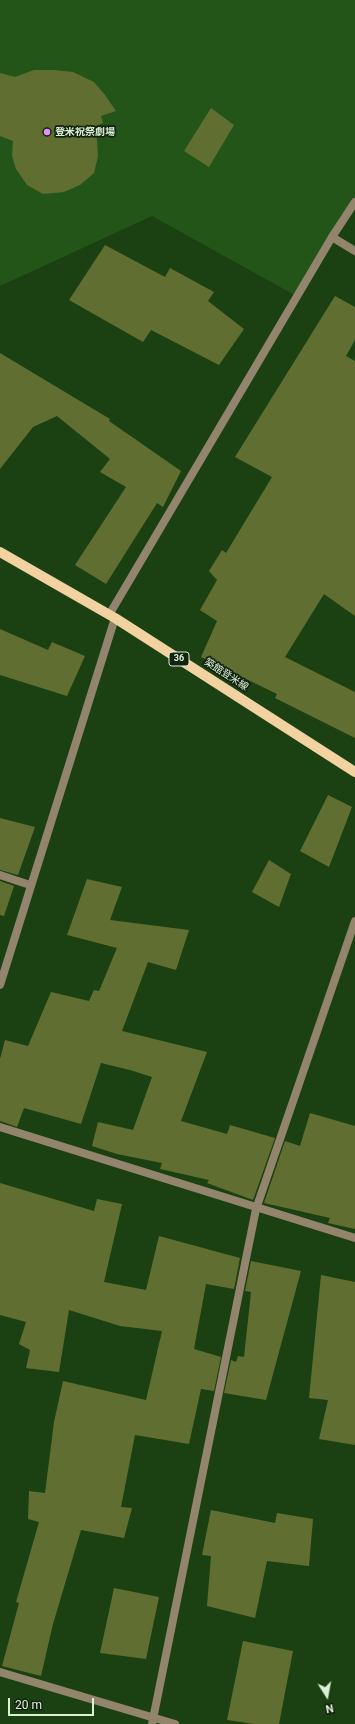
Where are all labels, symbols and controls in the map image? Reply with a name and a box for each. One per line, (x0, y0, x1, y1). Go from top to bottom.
place label: 登米祝祭劇場 (55, 126, 115, 138)
marker: 登米祝祭劇場 (42, 127, 52, 137)
road number: 36 (169, 652, 189, 666)
street label: 築館登米線 (202, 656, 250, 694)
north arrow (307, 1676, 347, 1716)
scale bar (10, 1690, 96, 1716)
text: 20 m (15, 1698, 42, 1712)
text: N (324, 1701, 334, 1715)

